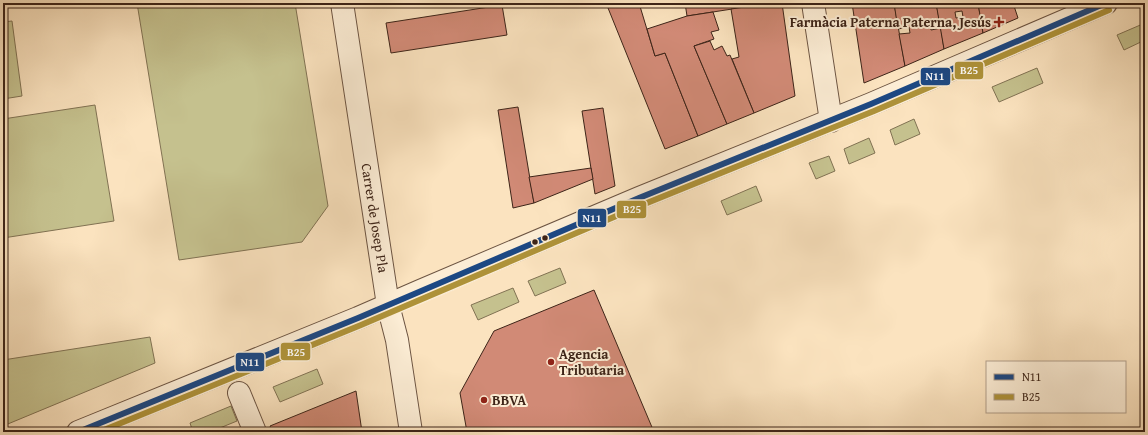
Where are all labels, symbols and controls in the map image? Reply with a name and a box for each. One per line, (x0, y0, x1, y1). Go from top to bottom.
place label: Farmàcia Paterna Paterna, Jesús (790, 12, 991, 32)
marker: Farmàcia Paterna Paterna, Jesús (994, 17, 1004, 27)
line badge: B25 (954, 61, 984, 80)
text: B25 (960, 62, 978, 78)
line badge: N11 (920, 67, 951, 86)
text: N11 (926, 68, 945, 84)
street label: Carrer de Josep Pla (356, 162, 394, 275)
line badge: B25 (616, 200, 647, 219)
text: B25 (623, 201, 641, 217)
line badge: N11 (577, 208, 607, 228)
text: N11 (583, 210, 602, 226)
unlabelled marker (540, 233, 550, 243)
unlabelled marker (530, 237, 540, 247)
line badge: B25 (280, 342, 311, 361)
text: B25 (287, 344, 305, 360)
place label: Agencia Tributaria (559, 344, 625, 380)
line badge: N11 (235, 352, 265, 372)
text: N11 (241, 354, 260, 370)
marker: Agencia Tributaria (546, 357, 556, 367)
legend (986, 361, 1126, 413)
text: N11 (1022, 368, 1042, 385)
text: B25 (1022, 388, 1041, 405)
place label: BBVA (492, 390, 526, 410)
marker: BBVA (479, 395, 489, 405)

